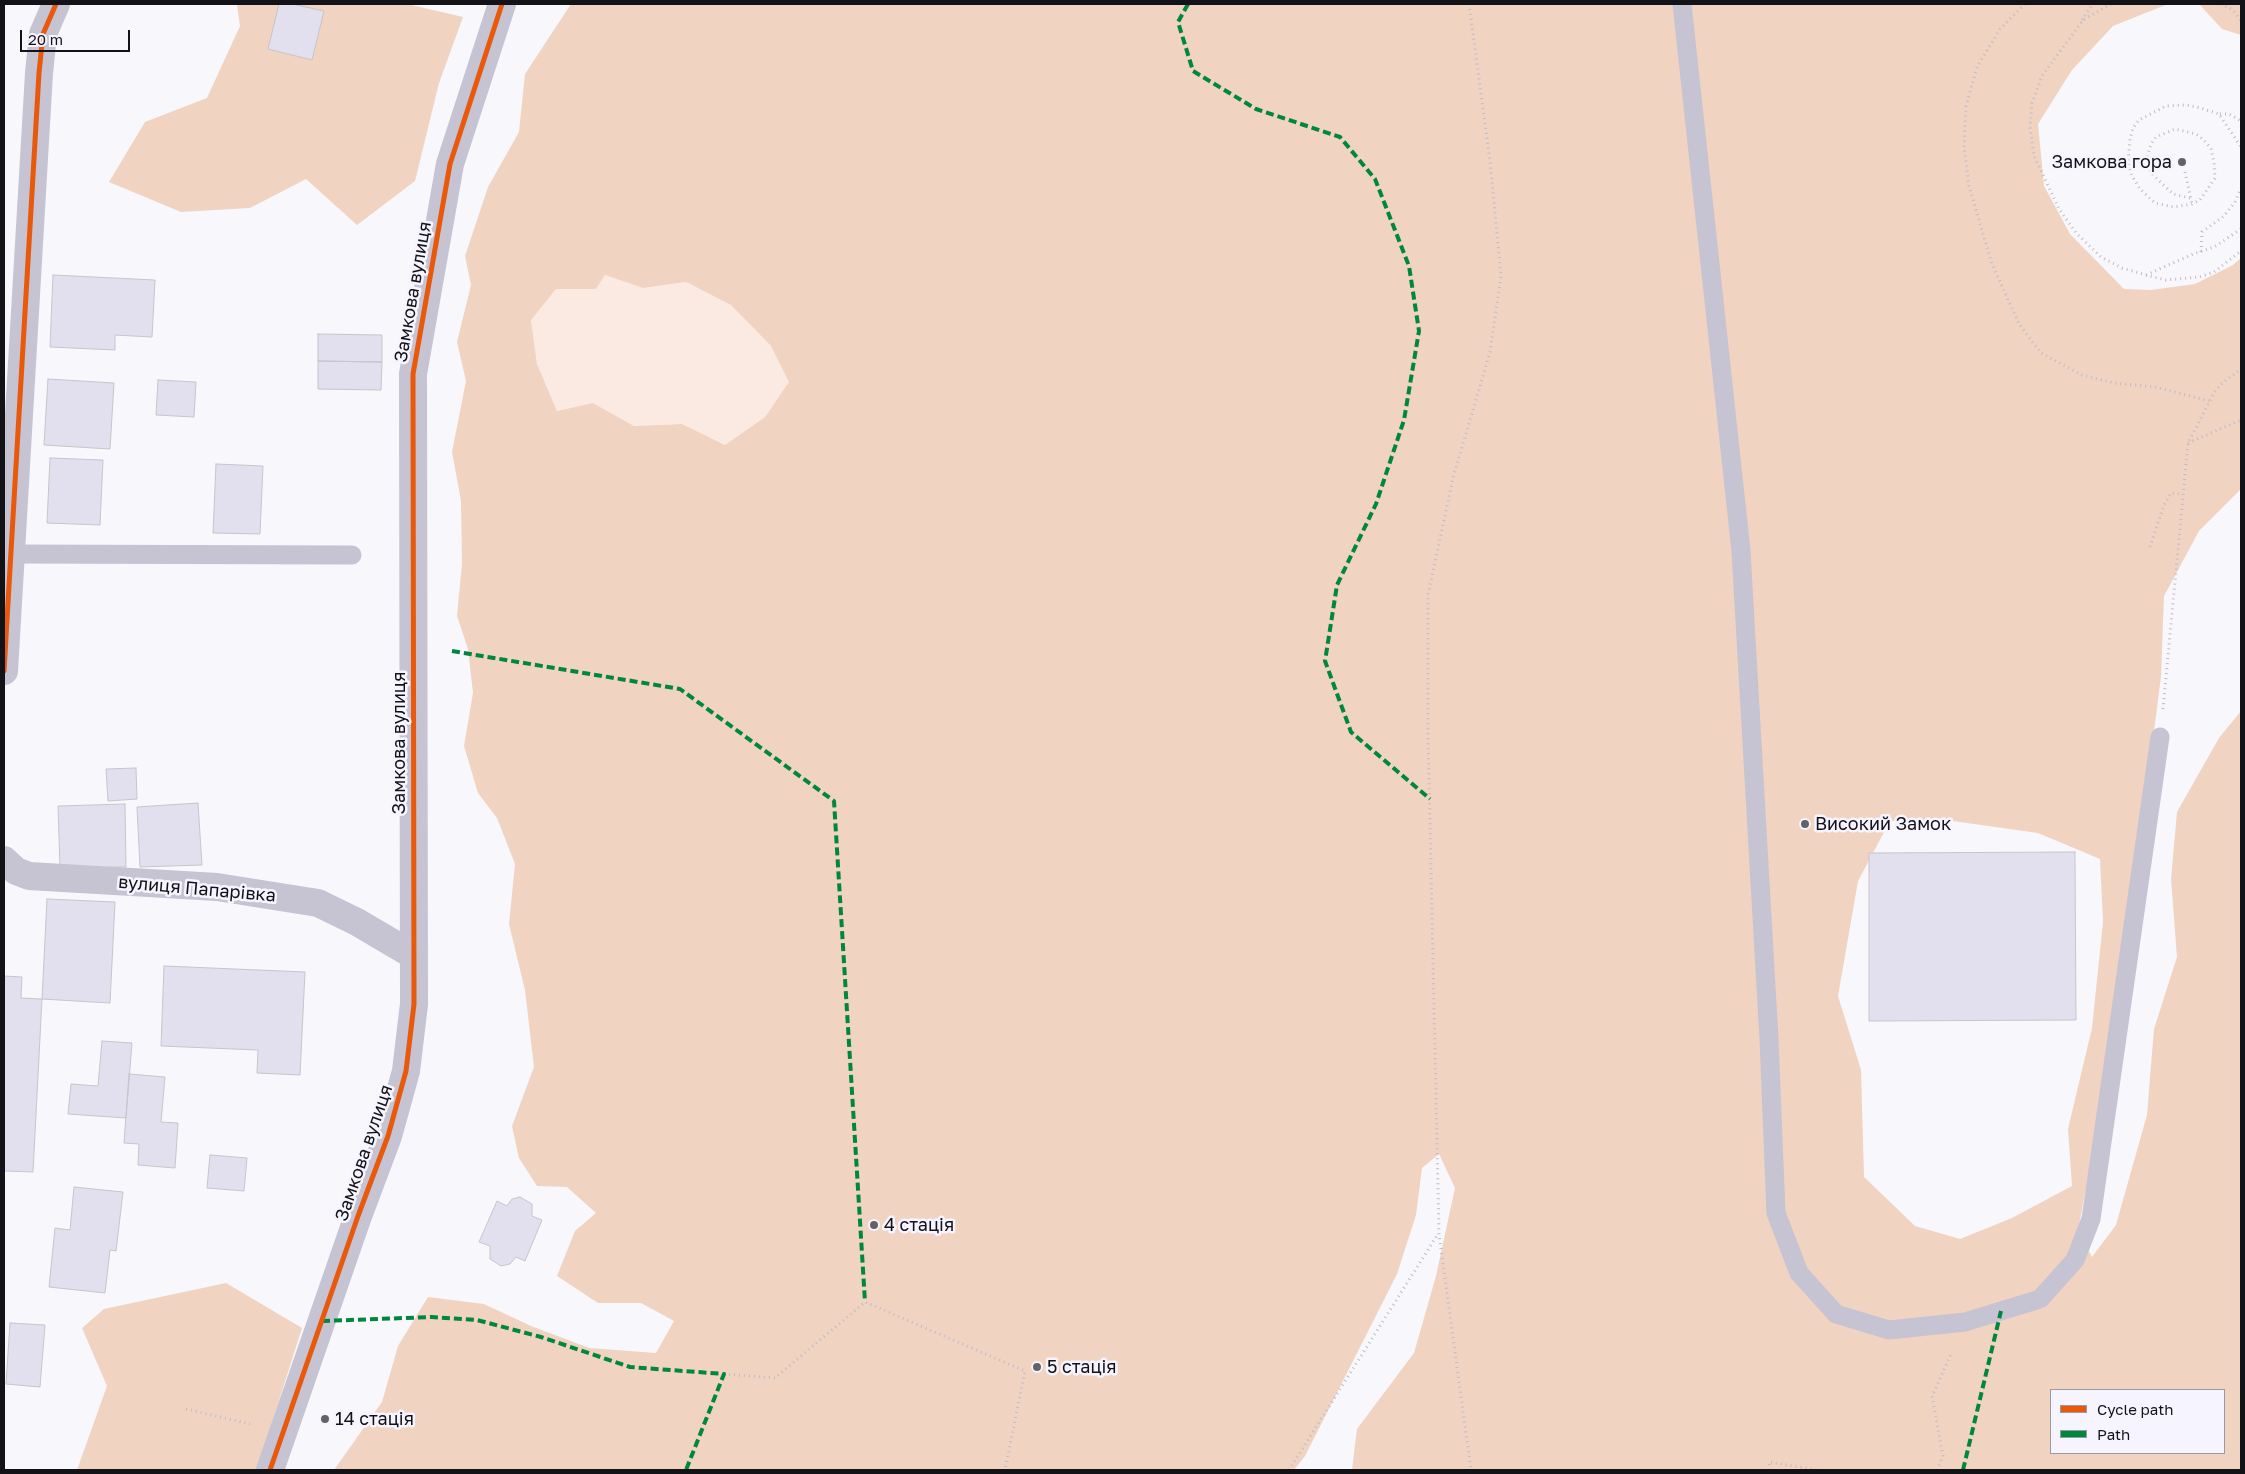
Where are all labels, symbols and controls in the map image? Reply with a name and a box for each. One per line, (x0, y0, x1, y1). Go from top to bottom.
scale bar (22, 20, 132, 52)
text: 20 m (28, 30, 63, 48)
place label: Замкова гора (2052, 151, 2172, 173)
marker: Замкова гора (2176, 156, 2188, 168)
street label: Замкова вулиця (390, 220, 436, 364)
street label: Замкова вулиця (388, 672, 410, 814)
place label: Високий Замок (1815, 813, 1951, 835)
marker: Високий Замок (1799, 818, 1811, 830)
street label: вулиця Папарівка (117, 871, 277, 907)
street label: Замкова вулиця (331, 1082, 397, 1224)
place label: 4 стація (884, 1214, 954, 1236)
marker: 4 стація (868, 1219, 880, 1231)
place label: 5 стація (1047, 1356, 1117, 1378)
marker: 5 стація (1031, 1361, 1043, 1373)
legend (2050, 1389, 2225, 1454)
text: Cycle path (2097, 1400, 2173, 1418)
place label: 14 стація (335, 1408, 414, 1430)
marker: 14 стація (319, 1413, 331, 1425)
text: Path (2097, 1425, 2130, 1443)

